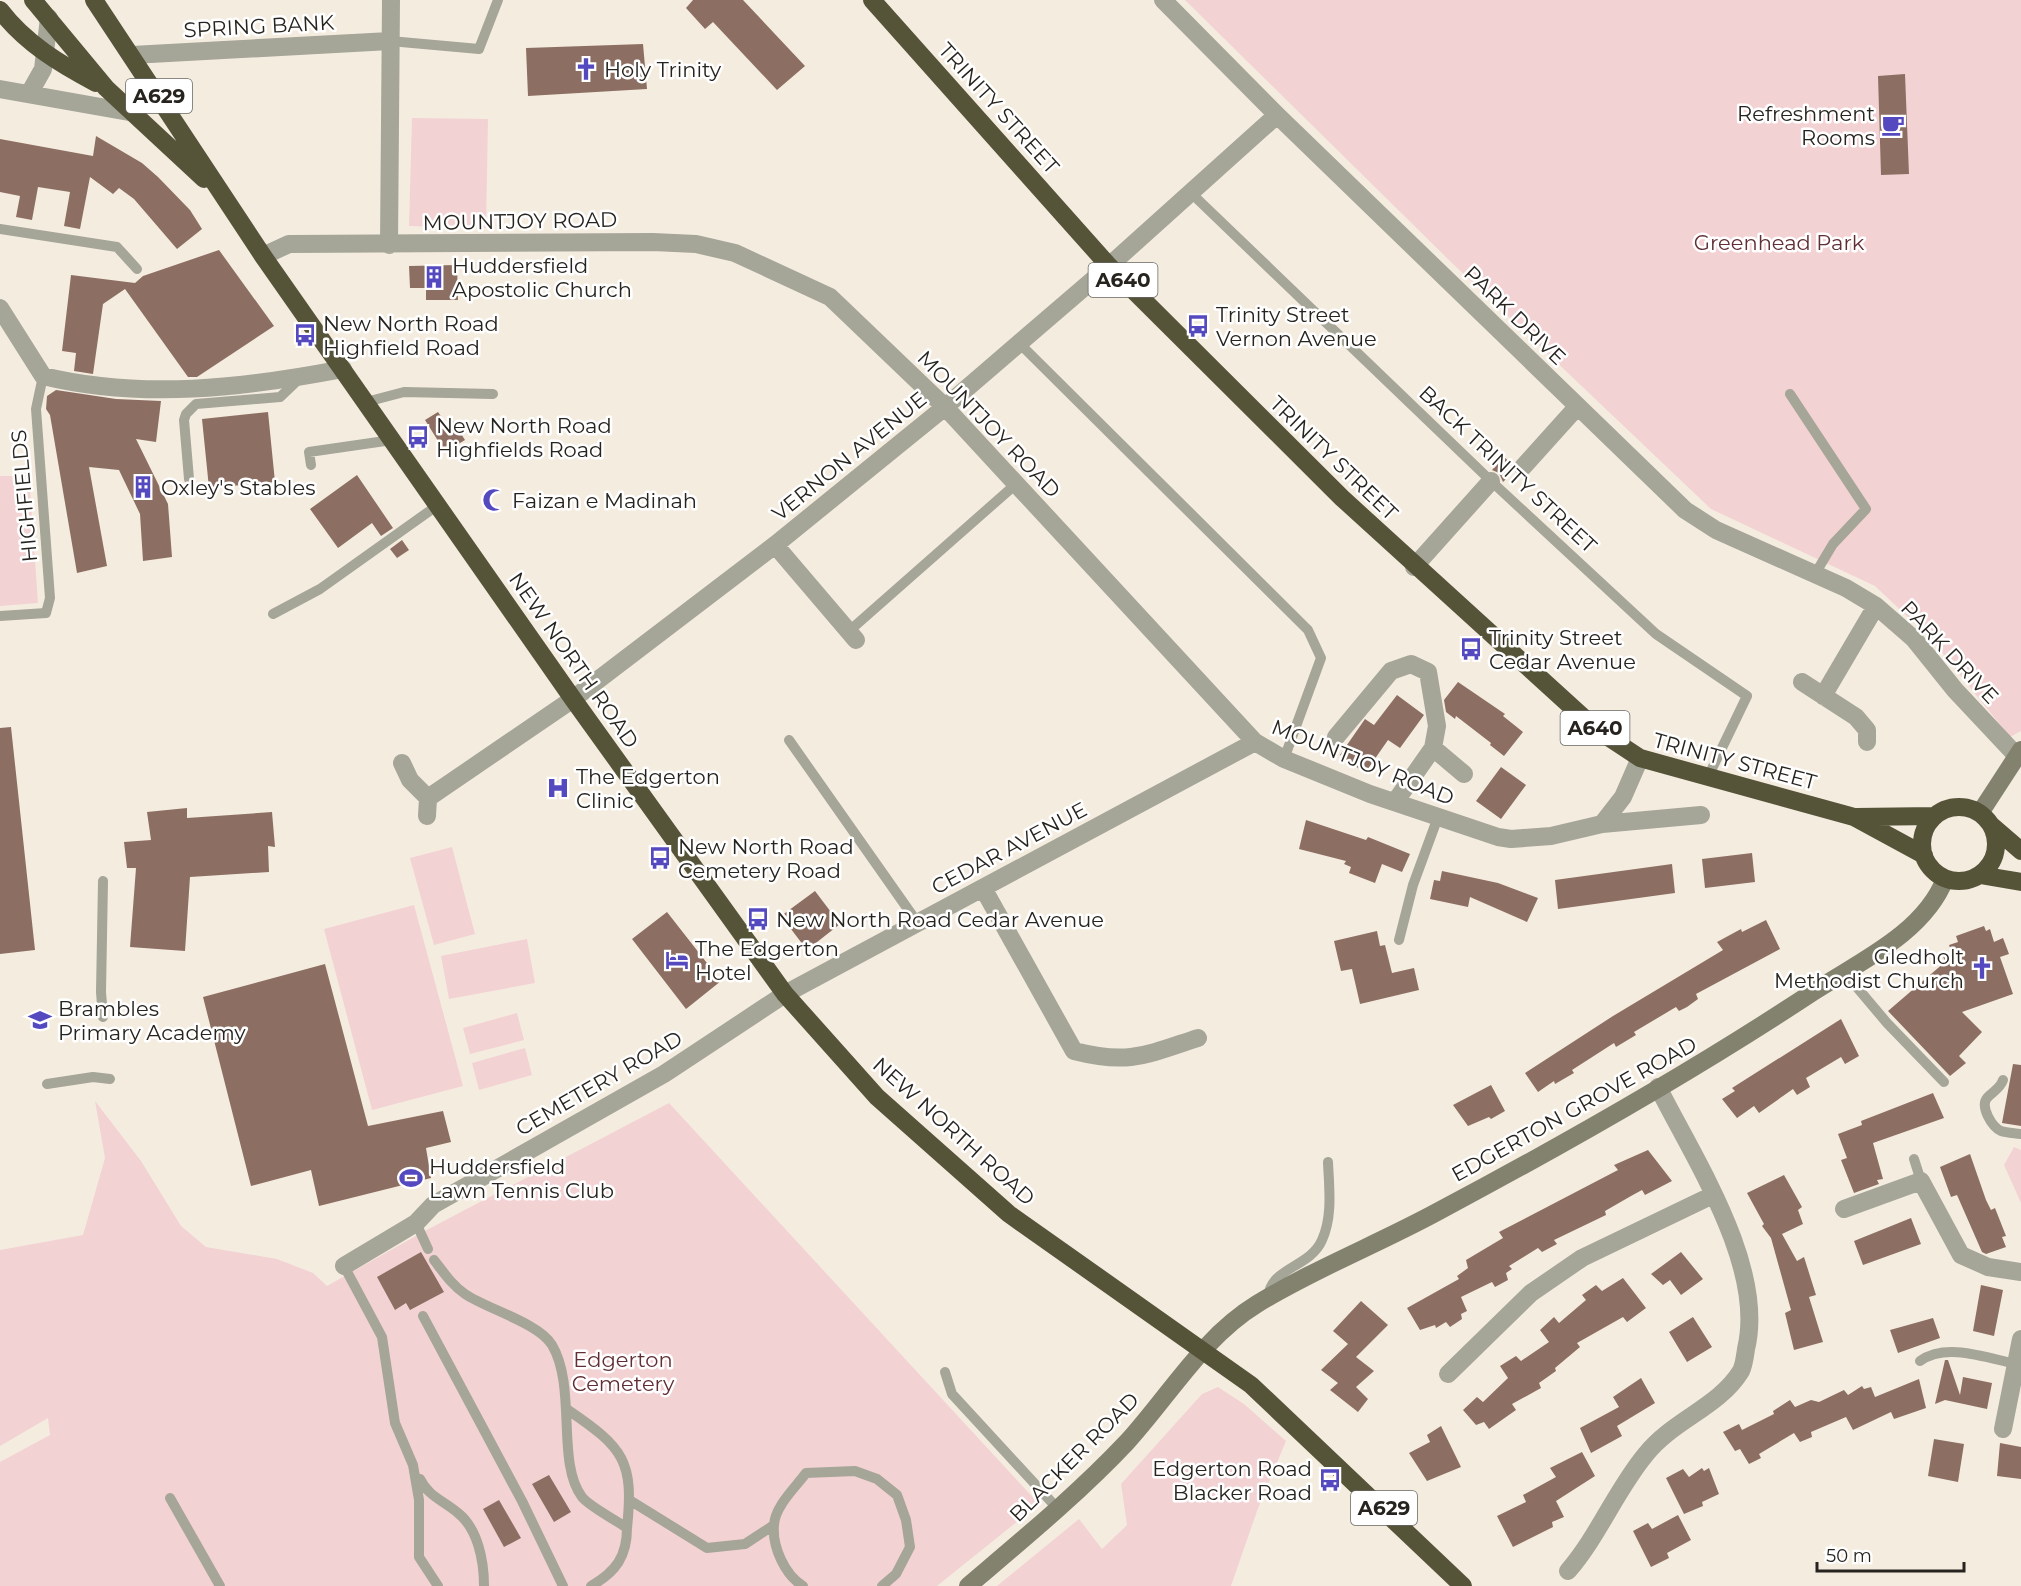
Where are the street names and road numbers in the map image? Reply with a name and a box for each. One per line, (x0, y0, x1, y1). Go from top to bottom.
street label: SPRING BANK (183, 10, 335, 42)
street label: TRINITY STREET (934, 37, 1064, 179)
road number: A629 (126, 79, 192, 113)
street label: MOUNTJOY ROAD (423, 207, 617, 235)
street label: PARK DRIVE (1459, 260, 1571, 370)
road number: A640 (1088, 263, 1158, 297)
street label: MOUNTJOY ROAD (912, 345, 1066, 503)
street label: BACK TRINITY STREET (1414, 380, 1602, 558)
street label: VERNON AVENUE (767, 386, 931, 526)
street label: TRINITY STREET (1265, 391, 1403, 525)
street label: HIGHFIELDS (6, 429, 42, 563)
street label: NEW NORTH ROAD (504, 567, 644, 753)
street label: PARK DRIVE (1896, 595, 2004, 709)
road number: A640 (1560, 711, 1630, 745)
street label: MOUNTJOY ROAD (1268, 714, 1458, 810)
street label: TRINITY STREET (1651, 727, 1819, 795)
street label: CEDAR AVENUE (927, 797, 1091, 899)
street label: CEMETERY ROAD (511, 1025, 687, 1141)
street label: EDGERTON GROVE ROAD (1447, 1031, 1701, 1187)
street label: NEW NORTH ROAD (868, 1052, 1040, 1210)
street label: BLACKER ROAD (1004, 1387, 1144, 1527)
road number: A629 (1351, 1491, 1417, 1525)

